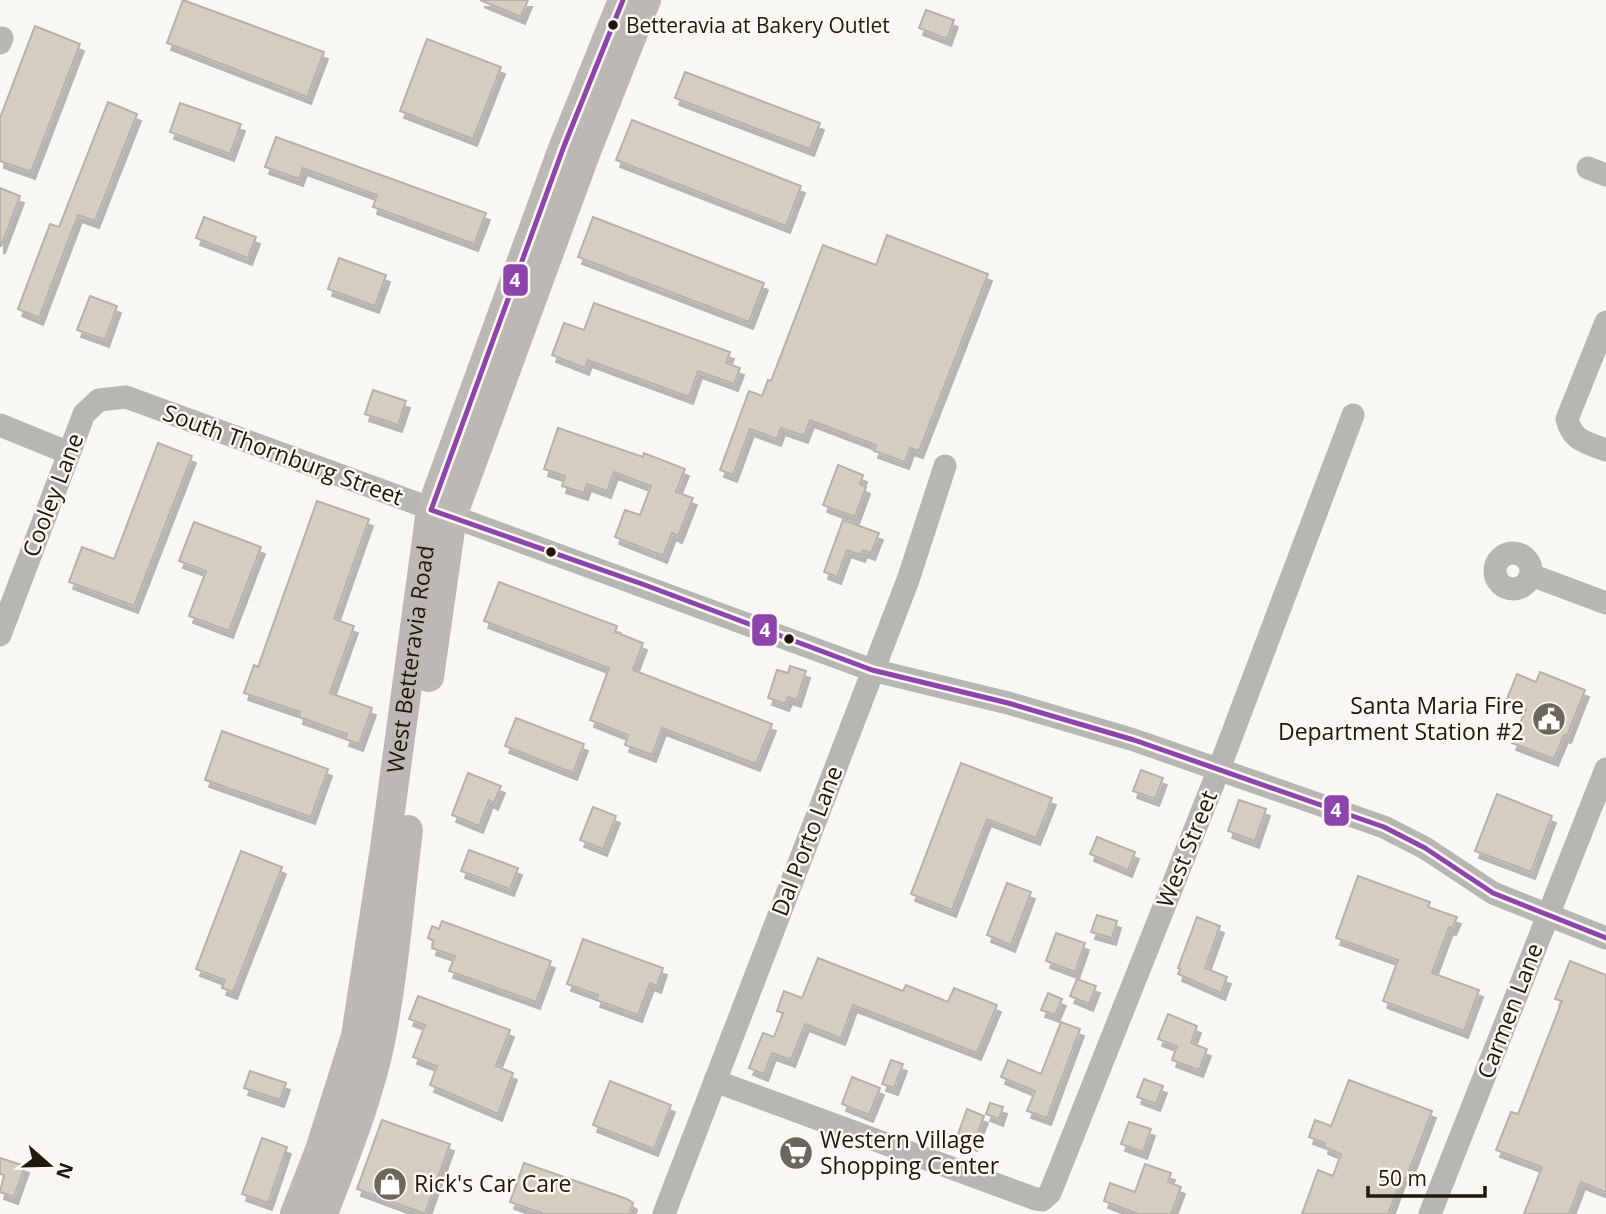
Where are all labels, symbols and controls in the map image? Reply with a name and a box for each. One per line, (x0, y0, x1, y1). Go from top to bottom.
place label: Betteravia at Bakery Outlet (626, 11, 890, 39)
marker: Betteravia at Bakery Outlet (606, 18, 620, 32)
line badge: 4 (502, 263, 529, 297)
text: 4 (510, 267, 521, 293)
street label: South Thornburg Street (159, 396, 408, 512)
street label: Cooley Lane (14, 428, 90, 561)
street label: West Betteravia Road (378, 543, 441, 775)
unlabelled marker (544, 545, 558, 559)
line badge: 4 (751, 613, 778, 647)
text: 4 (760, 617, 771, 643)
unlabelled marker (782, 632, 796, 646)
place label: Santa Maria Fire Department Station #2 (1278, 689, 1524, 747)
public building icon: Santa Maria Fire Department Station #2 (1530, 700, 1568, 738)
street label: Dal Porto Lane (763, 761, 849, 920)
street label: West Street (1148, 785, 1224, 912)
line badge: 4 (1323, 794, 1350, 827)
text: 4 (1331, 797, 1342, 823)
street label: Carmen Lane (1469, 938, 1550, 1083)
place label: Western Village Shopping Center (820, 1123, 1000, 1181)
north arrow (14, 1130, 84, 1200)
supermarket icon: Western Village Shopping Center (777, 1134, 815, 1172)
scale bar (1368, 1154, 1485, 1198)
text: N (50, 1159, 80, 1183)
text: 50 m (1378, 1164, 1427, 1192)
shop icon: Rick's Car Care (371, 1165, 409, 1203)
place label: Rick's Car Care (414, 1167, 571, 1199)

